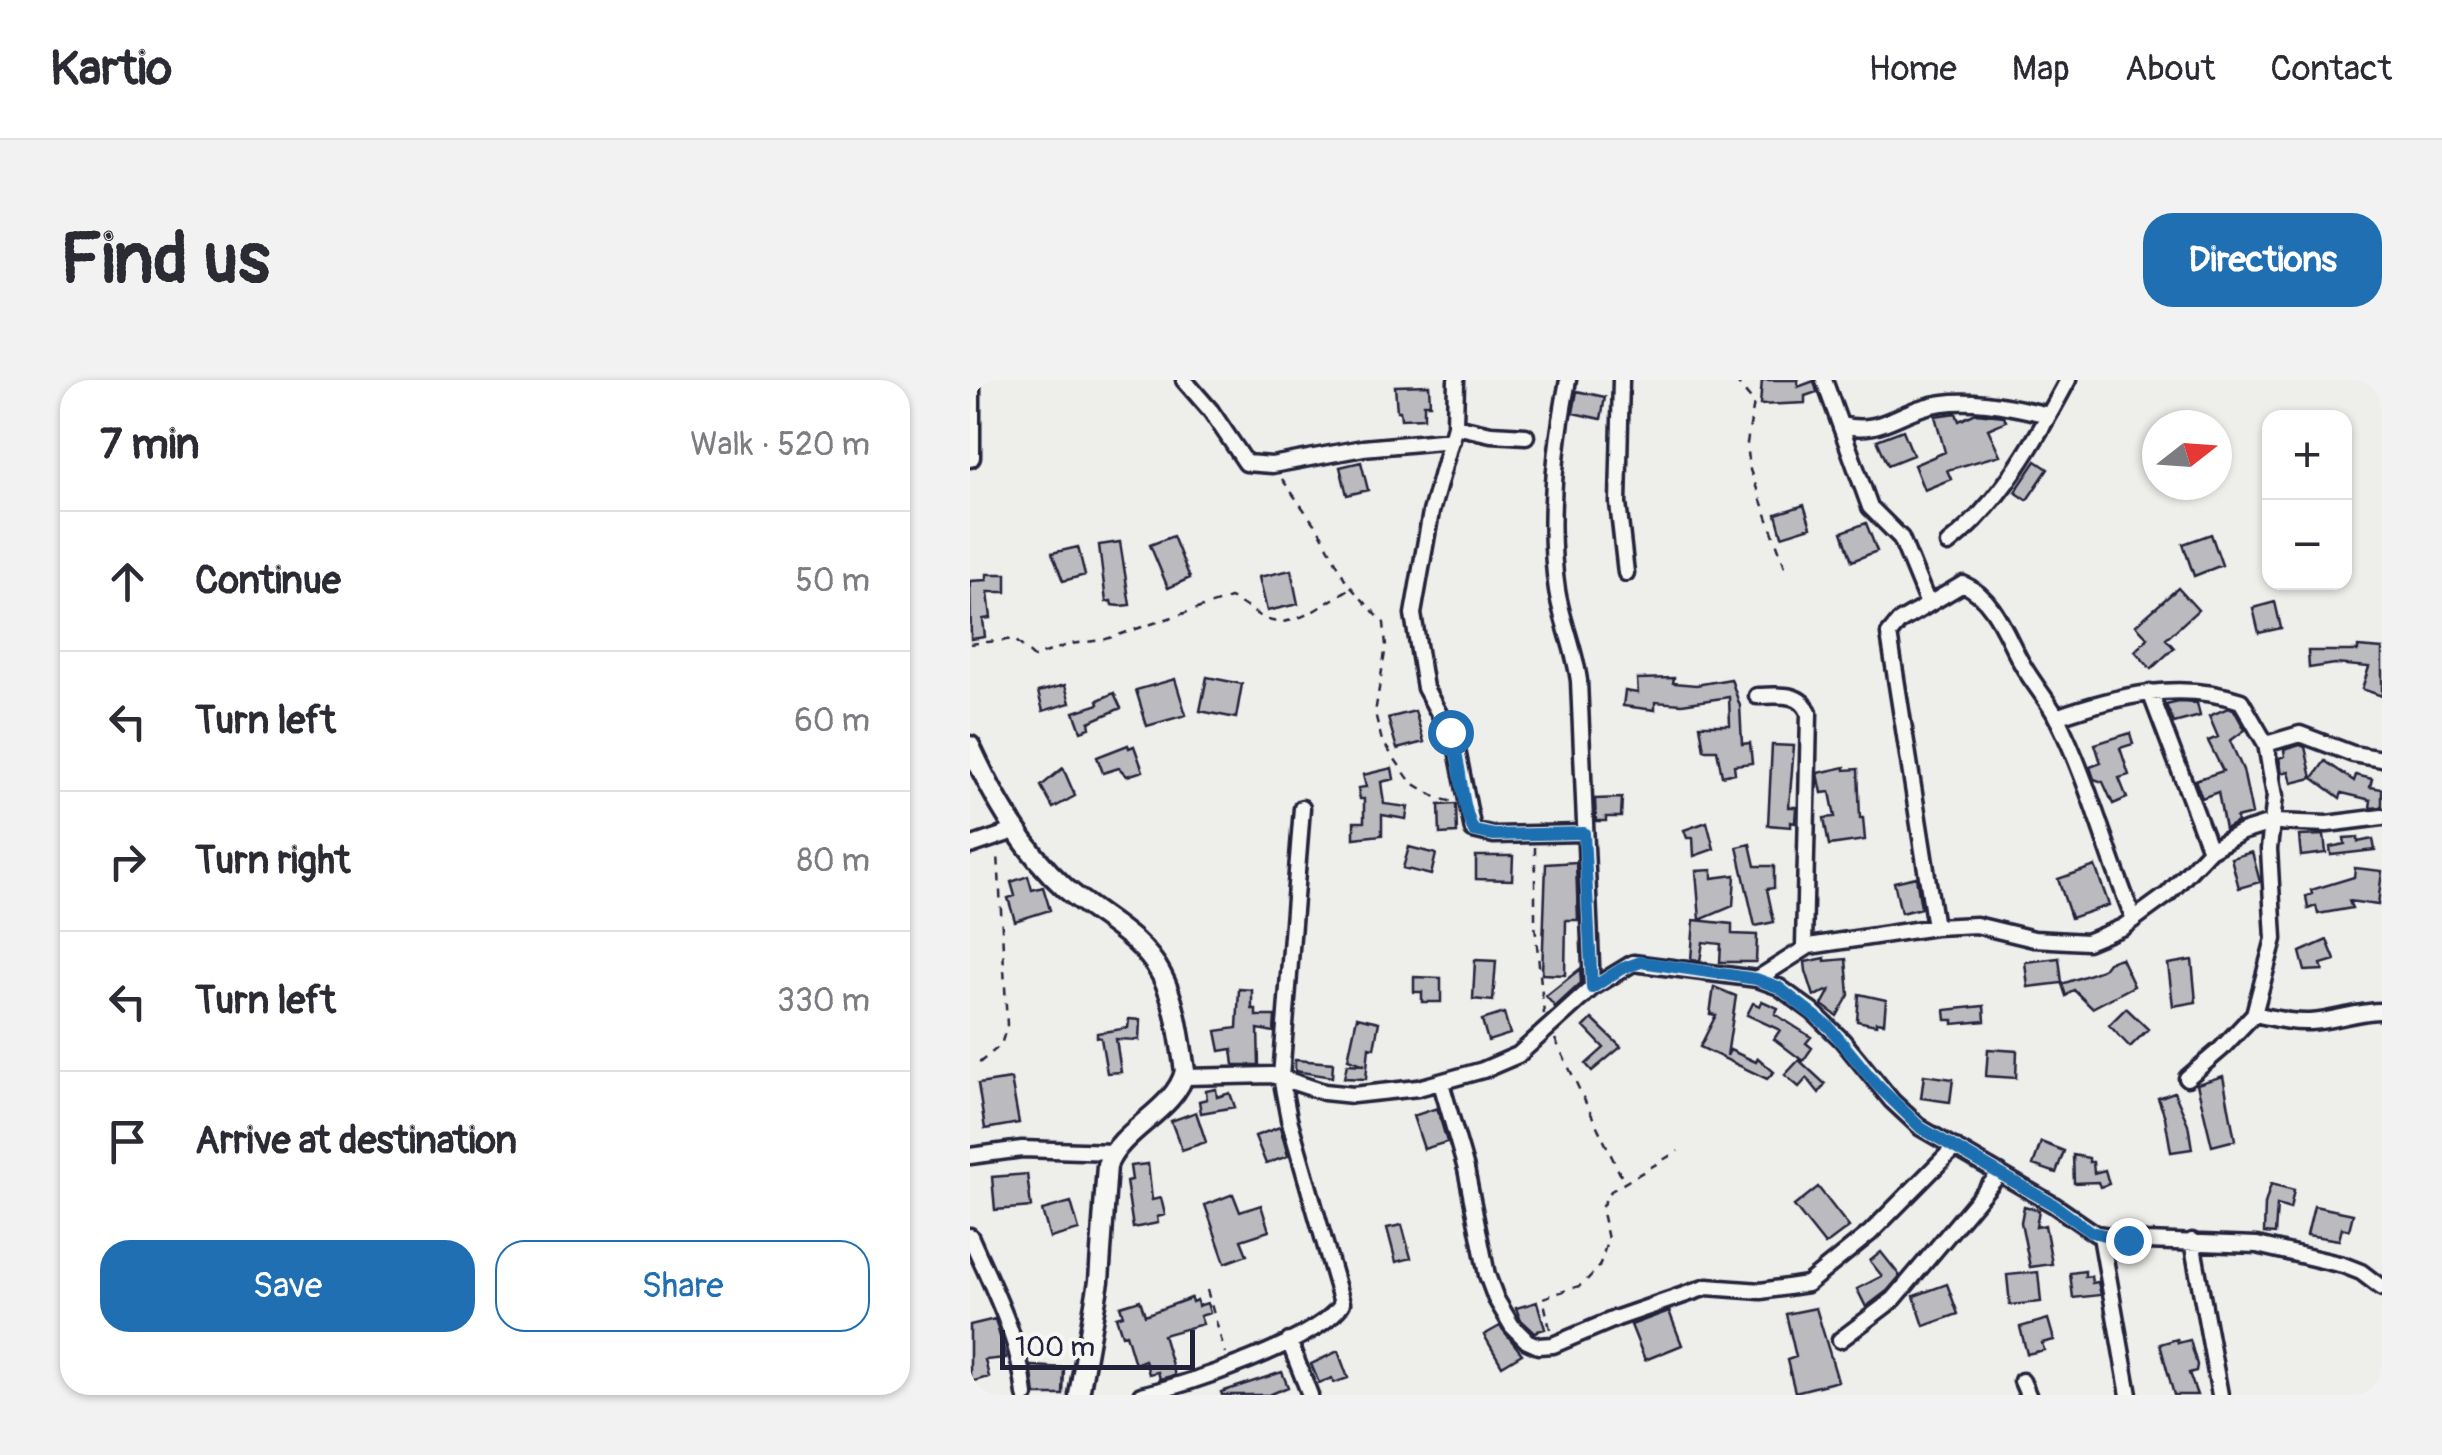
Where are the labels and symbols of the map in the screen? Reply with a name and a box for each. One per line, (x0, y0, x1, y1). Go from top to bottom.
north arrow (2142, 410, 2232, 500)
route start (1428, 710, 1474, 756)
route end (2106, 1218, 2152, 1264)
scale bar (1000, 1325, 1195, 1370)

